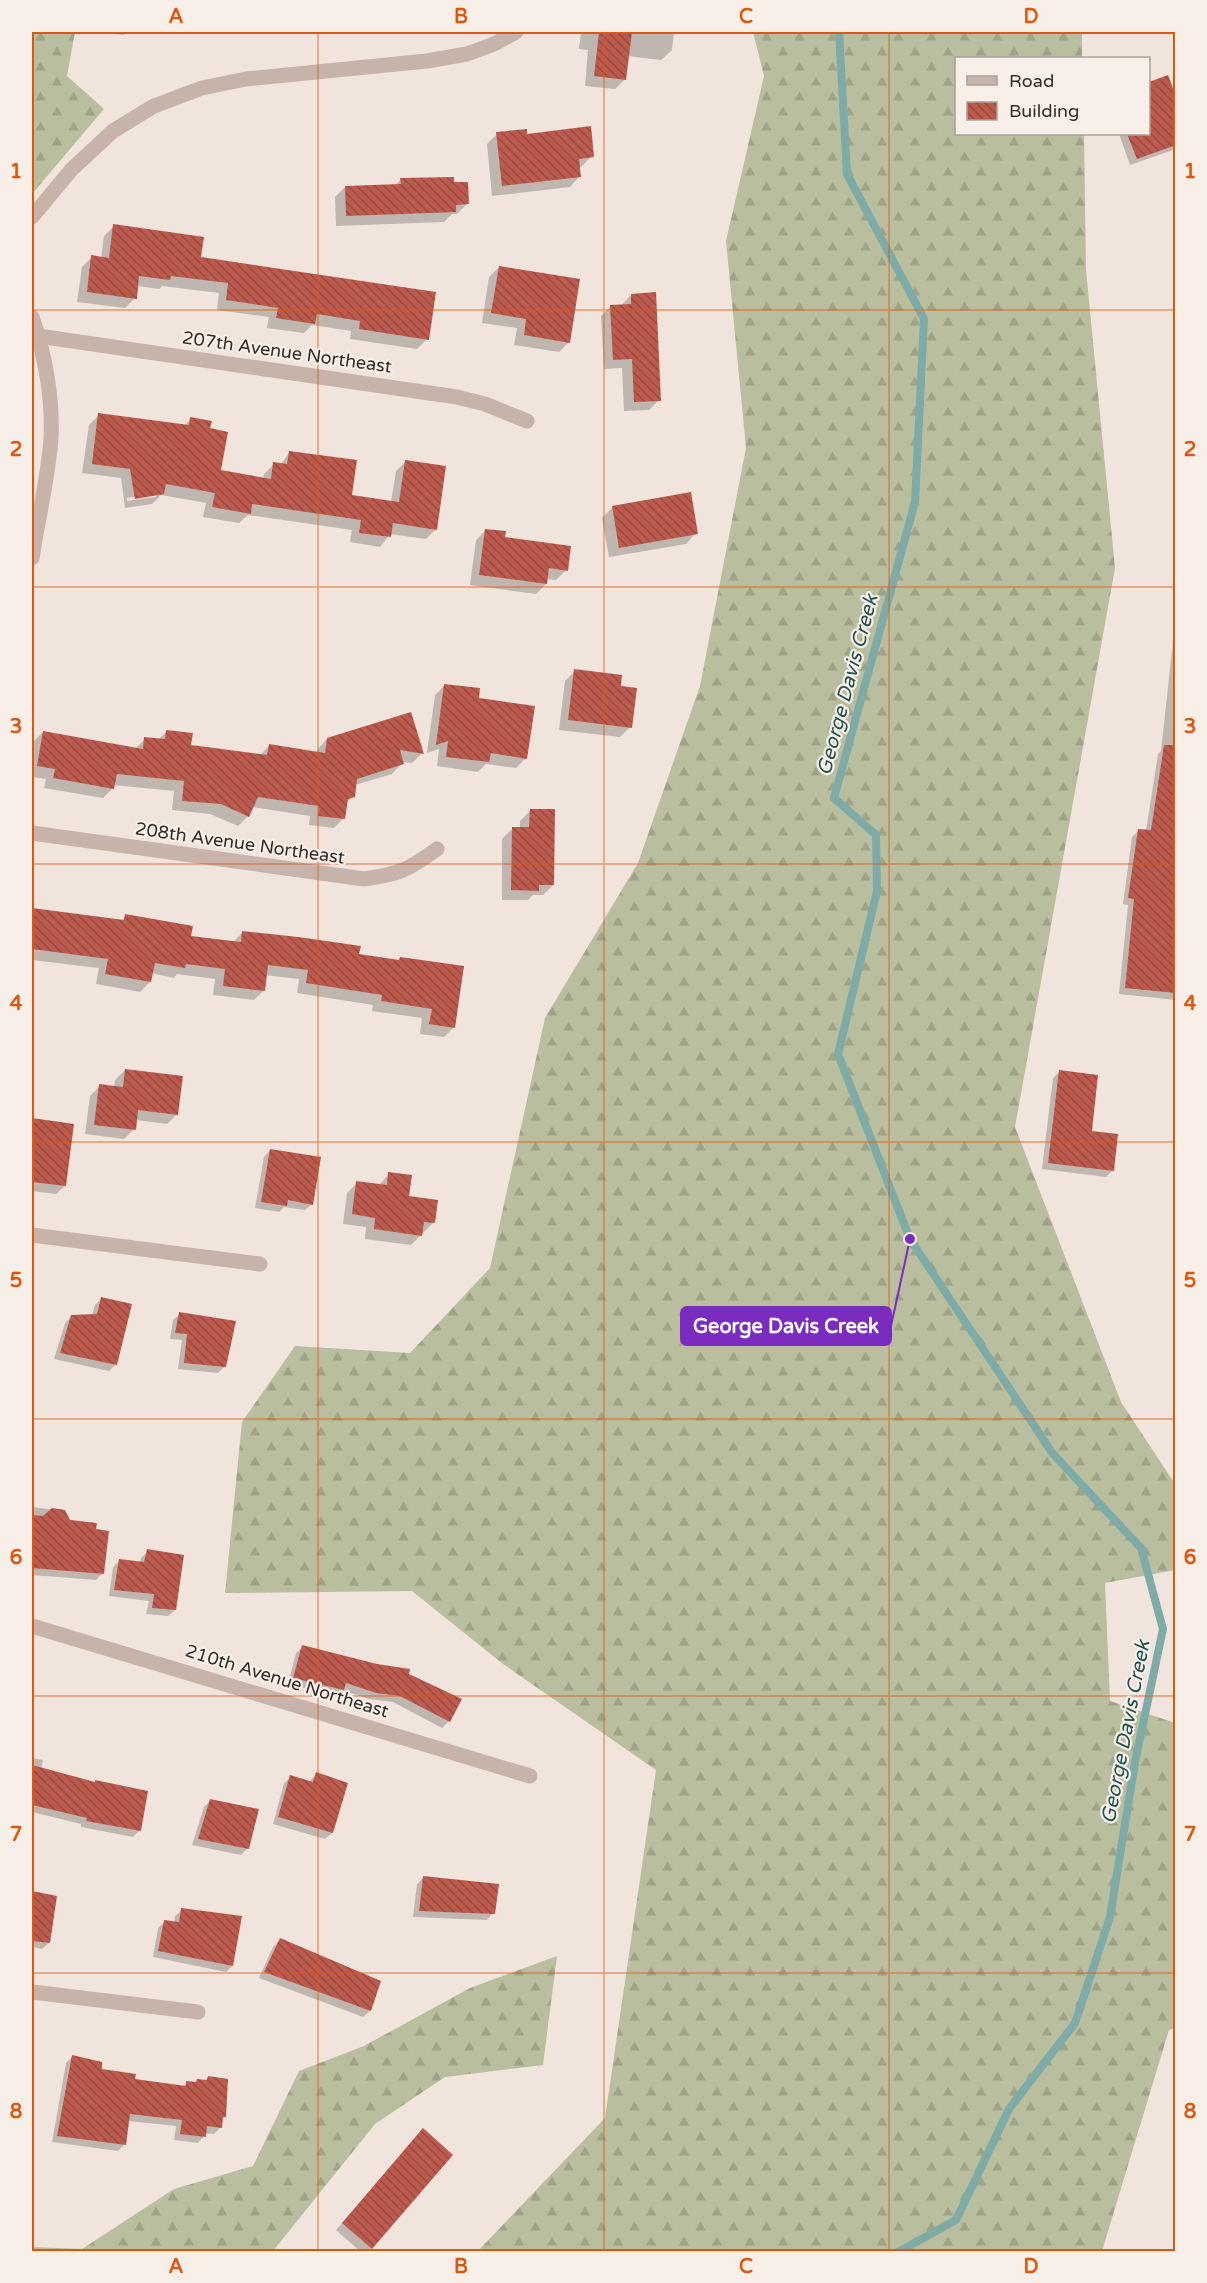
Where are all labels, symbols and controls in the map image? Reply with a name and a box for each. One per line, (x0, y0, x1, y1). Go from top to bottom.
text: A (169, 5, 184, 29)
text: B (454, 5, 468, 29)
text: C (739, 5, 753, 29)
text: D (1023, 5, 1039, 29)
legend (955, 57, 1150, 135)
text: Road (1009, 70, 1054, 92)
text: Building (1009, 100, 1079, 122)
text: 1 (10, 160, 22, 184)
text: 1 (1184, 160, 1196, 184)
street label: 207th Avenue Northeast (181, 326, 393, 378)
text: 2 (10, 438, 22, 462)
text: 2 (1184, 438, 1196, 462)
water label: George Davis Creek (812, 590, 884, 778)
text: 3 (10, 715, 22, 739)
text: 3 (1184, 715, 1196, 739)
street label: 208th Avenue Northeast (134, 817, 346, 869)
text: 4 (10, 992, 23, 1016)
text: 4 (1184, 992, 1197, 1016)
text: 5 (10, 1269, 22, 1293)
text: 5 (1184, 1269, 1196, 1293)
callout: George Davis Creek (681, 1307, 891, 1345)
text: George Davis Creek (693, 1315, 879, 1339)
text: 6 (10, 1546, 22, 1570)
text: 6 (1184, 1546, 1196, 1570)
water label: George Davis Creek (1096, 1636, 1156, 1826)
street label: 210th Avenue Northeast (183, 1640, 391, 1722)
text: 7 (10, 1823, 22, 1847)
text: 7 (1184, 1823, 1196, 1847)
text: 8 (10, 2100, 22, 2124)
text: 8 (1184, 2100, 1196, 2124)
text: A (169, 2255, 184, 2279)
text: B (454, 2255, 468, 2279)
text: C (739, 2255, 753, 2279)
text: D (1023, 2255, 1039, 2279)

